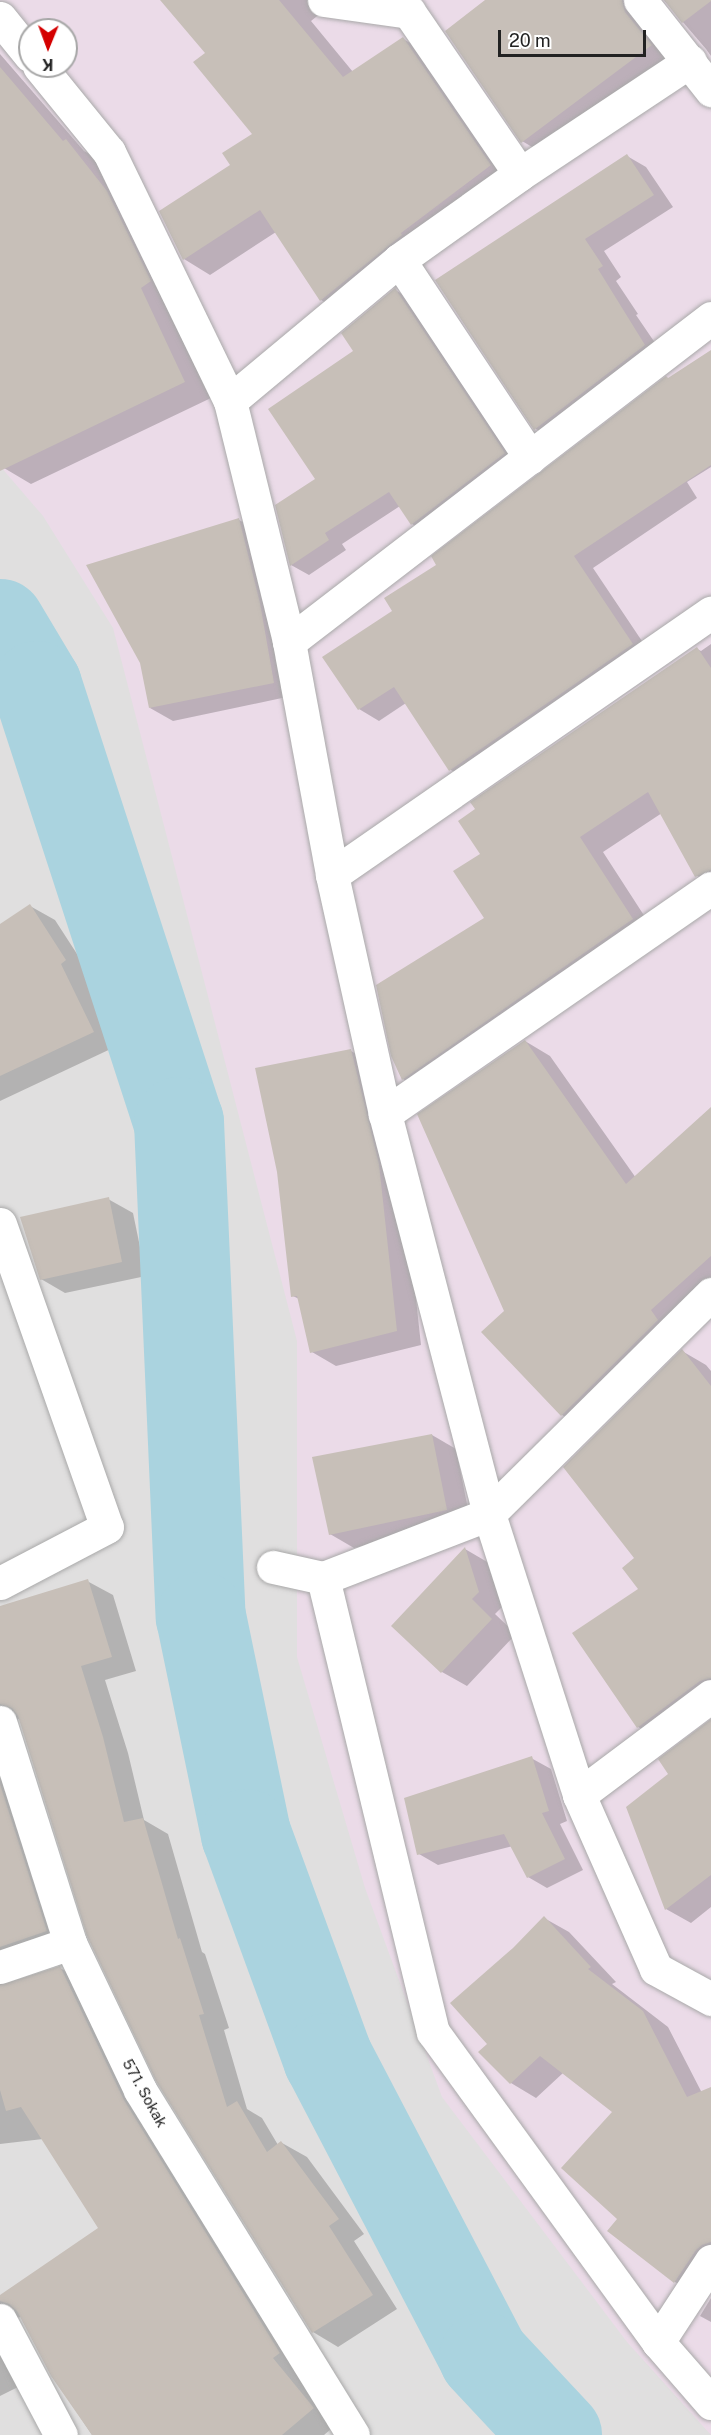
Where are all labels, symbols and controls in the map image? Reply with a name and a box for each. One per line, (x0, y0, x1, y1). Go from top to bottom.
north arrow (18, 18, 78, 78)
scale bar (501, 18, 650, 56)
text: 20 m (509, 30, 551, 51)
text: K (42, 55, 54, 74)
street label: 571. Sokak (119, 2056, 171, 2130)

